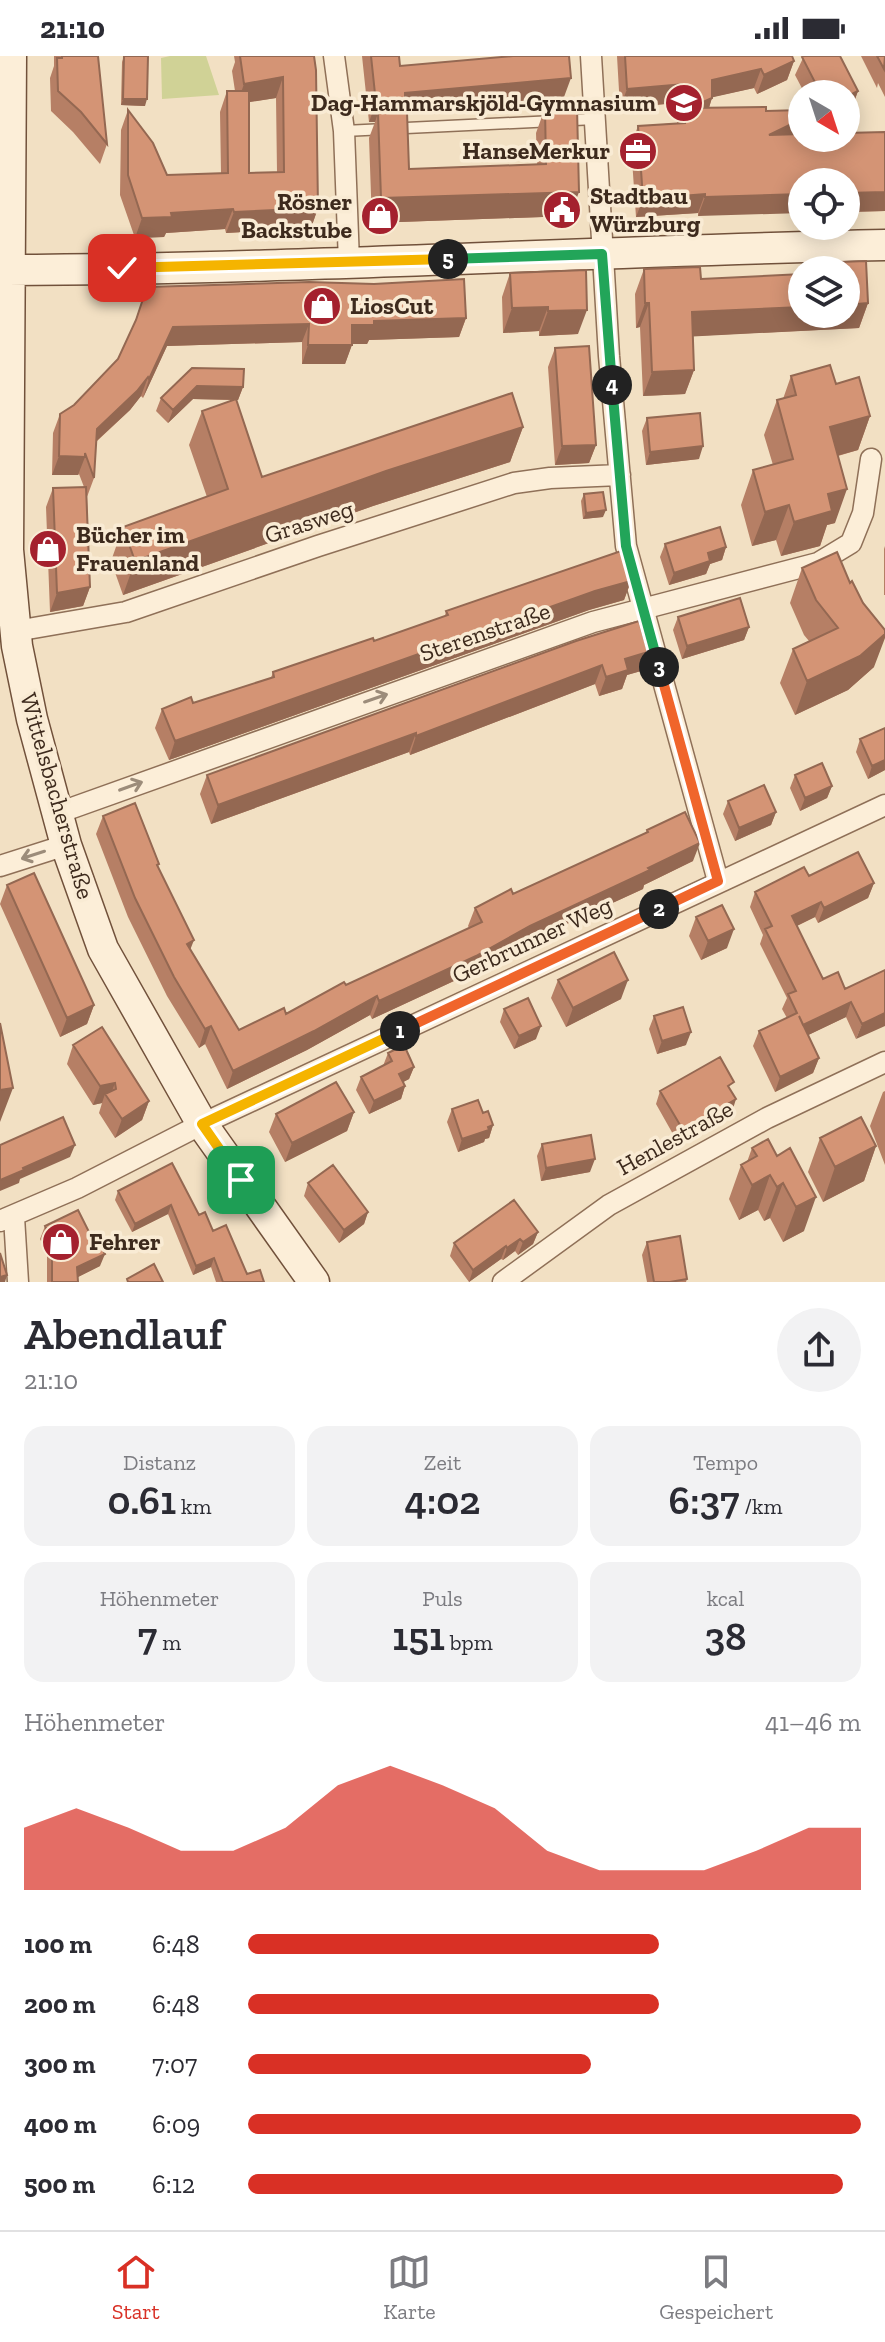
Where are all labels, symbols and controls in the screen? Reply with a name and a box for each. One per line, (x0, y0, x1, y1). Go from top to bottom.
text: 21:10 (40, 10, 105, 46)
north arrow (788, 80, 860, 152)
map controls (788, 80, 860, 328)
school or university icon: Dag-Hammarskjöld-Gymnasium (663, 82, 705, 124)
place label: Dag-Hammarskjöld-Gymnasium (311, 88, 656, 117)
office icon: HanseMerkur (617, 130, 659, 172)
place label: HanseMerkur (462, 136, 610, 165)
button: locate (788, 168, 860, 240)
place label: Stadtbau Würzburg (590, 181, 701, 238)
place label: Rösner Backstube (241, 187, 352, 244)
public building icon: Stadtbau Würzburg (541, 189, 583, 231)
shop icon: Rösner Backstube (359, 195, 401, 237)
pin (88, 234, 156, 302)
pin: 5 (428, 239, 468, 279)
text: 5 (442, 245, 454, 272)
icon: check (100, 246, 144, 290)
button: layers (788, 256, 860, 328)
shop icon: LiosCut (301, 285, 343, 327)
place label: LiosCut (350, 291, 434, 320)
pin: 4 (592, 365, 632, 405)
text: 4 (606, 371, 618, 398)
street label: Grasweg (261, 494, 357, 549)
place label: Bücher im Frauenland (76, 520, 199, 577)
shop icon: Bücher im Frauenland (27, 528, 69, 570)
street label: Sterenstraße (416, 596, 554, 667)
pin: 3 (639, 647, 679, 687)
text: 3 (653, 653, 665, 680)
street label: Wittelsbacherstraße (14, 689, 101, 902)
one-way arrow (363, 690, 388, 705)
one-way arrow (118, 778, 143, 792)
one-way arrow (21, 849, 46, 863)
pin: 2 (639, 889, 679, 929)
street label: Gerbrunner Weg (447, 890, 616, 989)
text: 2 (653, 895, 665, 922)
pin: 1 (380, 1011, 420, 1051)
text: 1 (396, 1017, 404, 1044)
street label: Henlestraße (612, 1094, 738, 1181)
pin (207, 1146, 275, 1214)
icon: arrive (219, 1158, 263, 1202)
shop icon: Fehrer (40, 1221, 82, 1263)
place label: Fehrer (89, 1227, 161, 1256)
text: Abendlauf (24, 1307, 223, 1360)
button: share (777, 1308, 861, 1392)
text: 21:10 (24, 1364, 78, 1396)
text: Distanz (123, 1449, 196, 1476)
text: Zeit (424, 1449, 461, 1476)
text: Tempo (693, 1449, 758, 1476)
text: 0.61 (108, 1476, 176, 1524)
text: 4:02 (404, 1476, 481, 1524)
text: 6:37 (669, 1476, 740, 1524)
text: km (176, 1493, 211, 1520)
text: /km (740, 1493, 782, 1520)
text: Höhenmeter (100, 1585, 219, 1612)
text: Puls (422, 1585, 463, 1612)
text: kcal (707, 1585, 744, 1612)
text: 7 (138, 1612, 157, 1660)
text: 151 (392, 1612, 445, 1660)
text: 38 (704, 1612, 747, 1660)
text: m (157, 1629, 181, 1656)
text: bpm (445, 1629, 493, 1656)
text: Höhenmeter (24, 1706, 166, 1738)
text: 41–46 m (765, 1706, 861, 1738)
text: 100 m (24, 1928, 92, 1960)
text: 6:48 (152, 1928, 200, 1960)
text: 200 m (24, 1988, 96, 2020)
text: 6:48 (152, 1988, 200, 2020)
text: 300 m (24, 2048, 95, 2080)
text: 7:07 (152, 2048, 197, 2080)
text: 400 m (24, 2108, 96, 2140)
text: 6:09 (152, 2108, 200, 2140)
text: 500 m (24, 2168, 95, 2200)
text: 6:12 (152, 2168, 195, 2200)
tab: Start (112, 2250, 160, 2325)
tab: Karte (383, 2250, 436, 2325)
tab: Gespeichert (659, 2250, 773, 2325)

